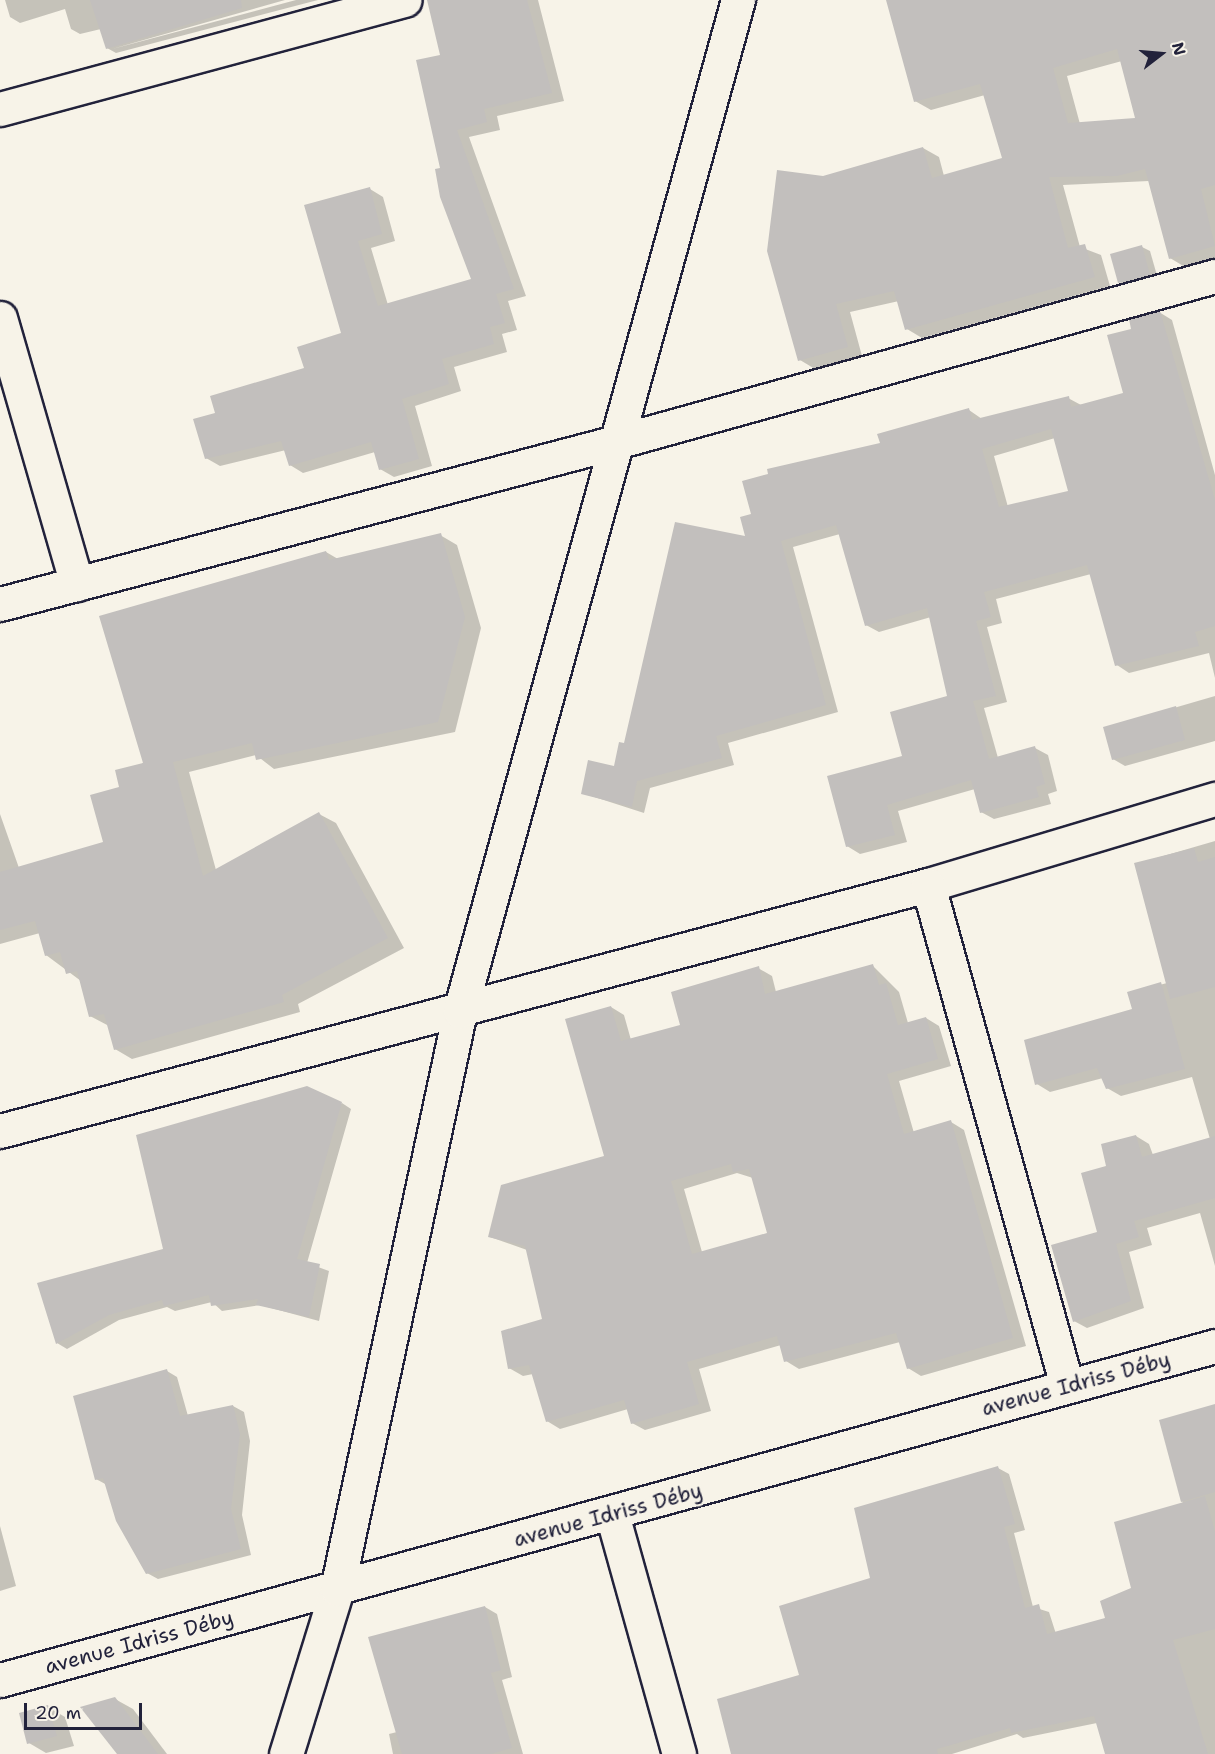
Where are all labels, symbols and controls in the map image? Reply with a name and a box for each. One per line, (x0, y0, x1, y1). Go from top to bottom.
north arrow (1131, 24, 1191, 84)
text: N (1167, 40, 1191, 58)
street label: avenue Idriss Déby (979, 1347, 1173, 1421)
street label: avenue Idriss Déby (511, 1478, 705, 1552)
street label: avenue Idriss Déby (42, 1605, 236, 1679)
scale bar (27, 1691, 146, 1729)
text: 20 m (35, 1701, 81, 1725)

